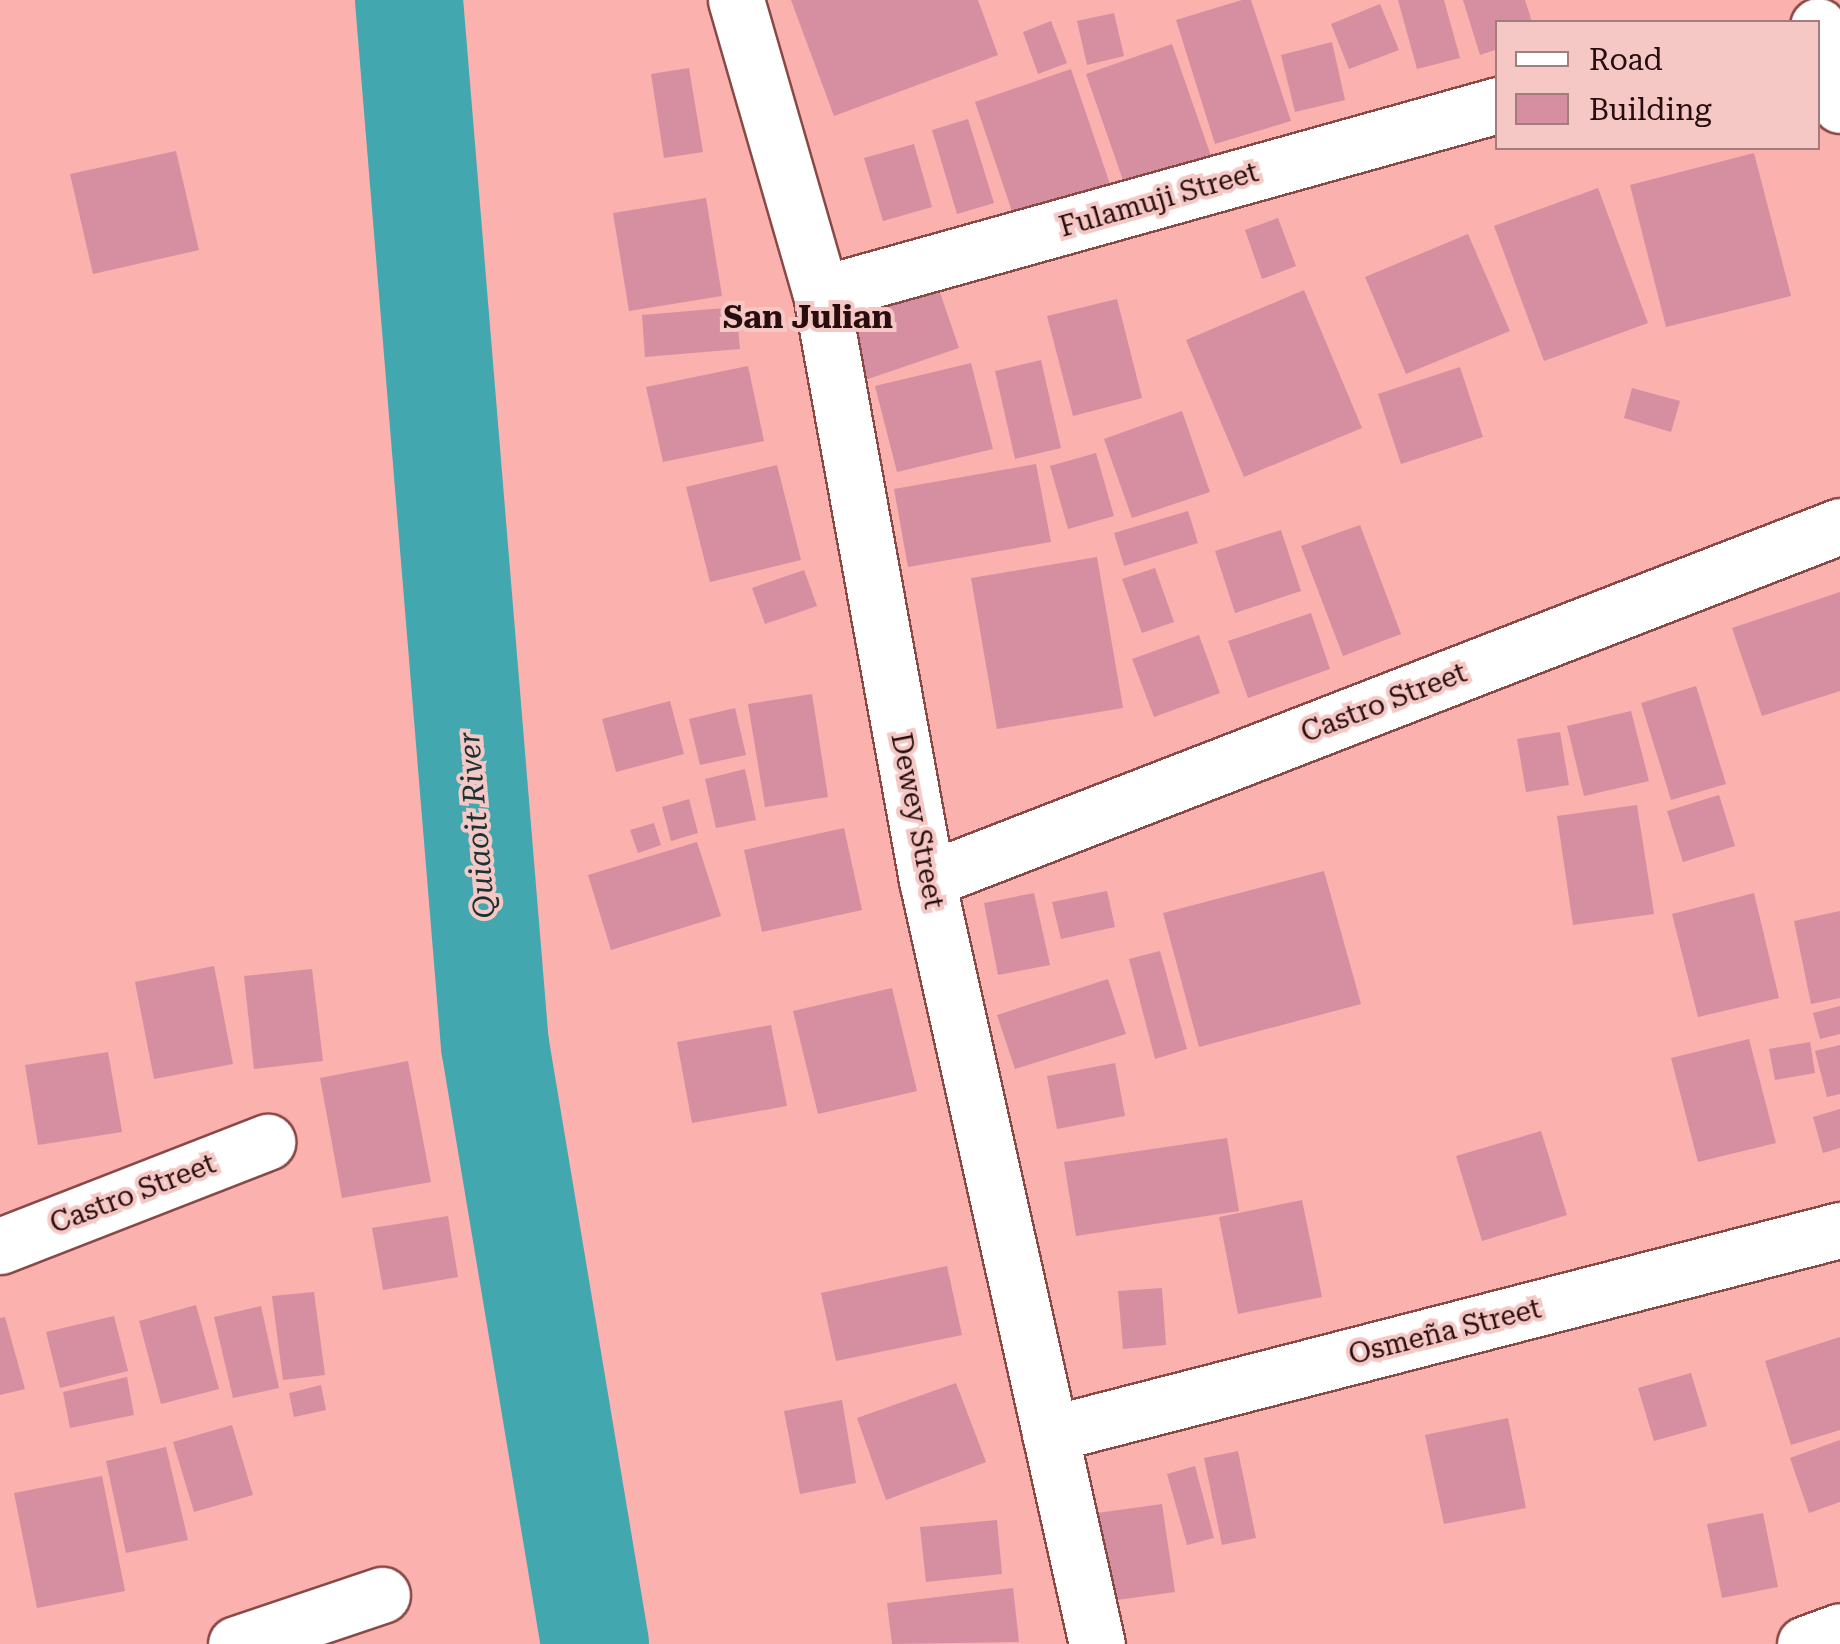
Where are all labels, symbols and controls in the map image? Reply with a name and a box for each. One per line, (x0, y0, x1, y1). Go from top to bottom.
legend (1495, 20, 1820, 150)
text: Road (1589, 42, 1663, 77)
text: Building (1589, 92, 1712, 127)
street label: Fulamuji Street (1056, 156, 1262, 244)
district label: San Julian (723, 298, 893, 336)
street label: Castro Street (1296, 656, 1472, 750)
water label: Quiaoit River (451, 730, 503, 920)
street label: Dewey Street (883, 730, 951, 912)
street label: Castro Street (45, 1147, 221, 1241)
street label: Osmeña Street (1345, 1292, 1545, 1372)

